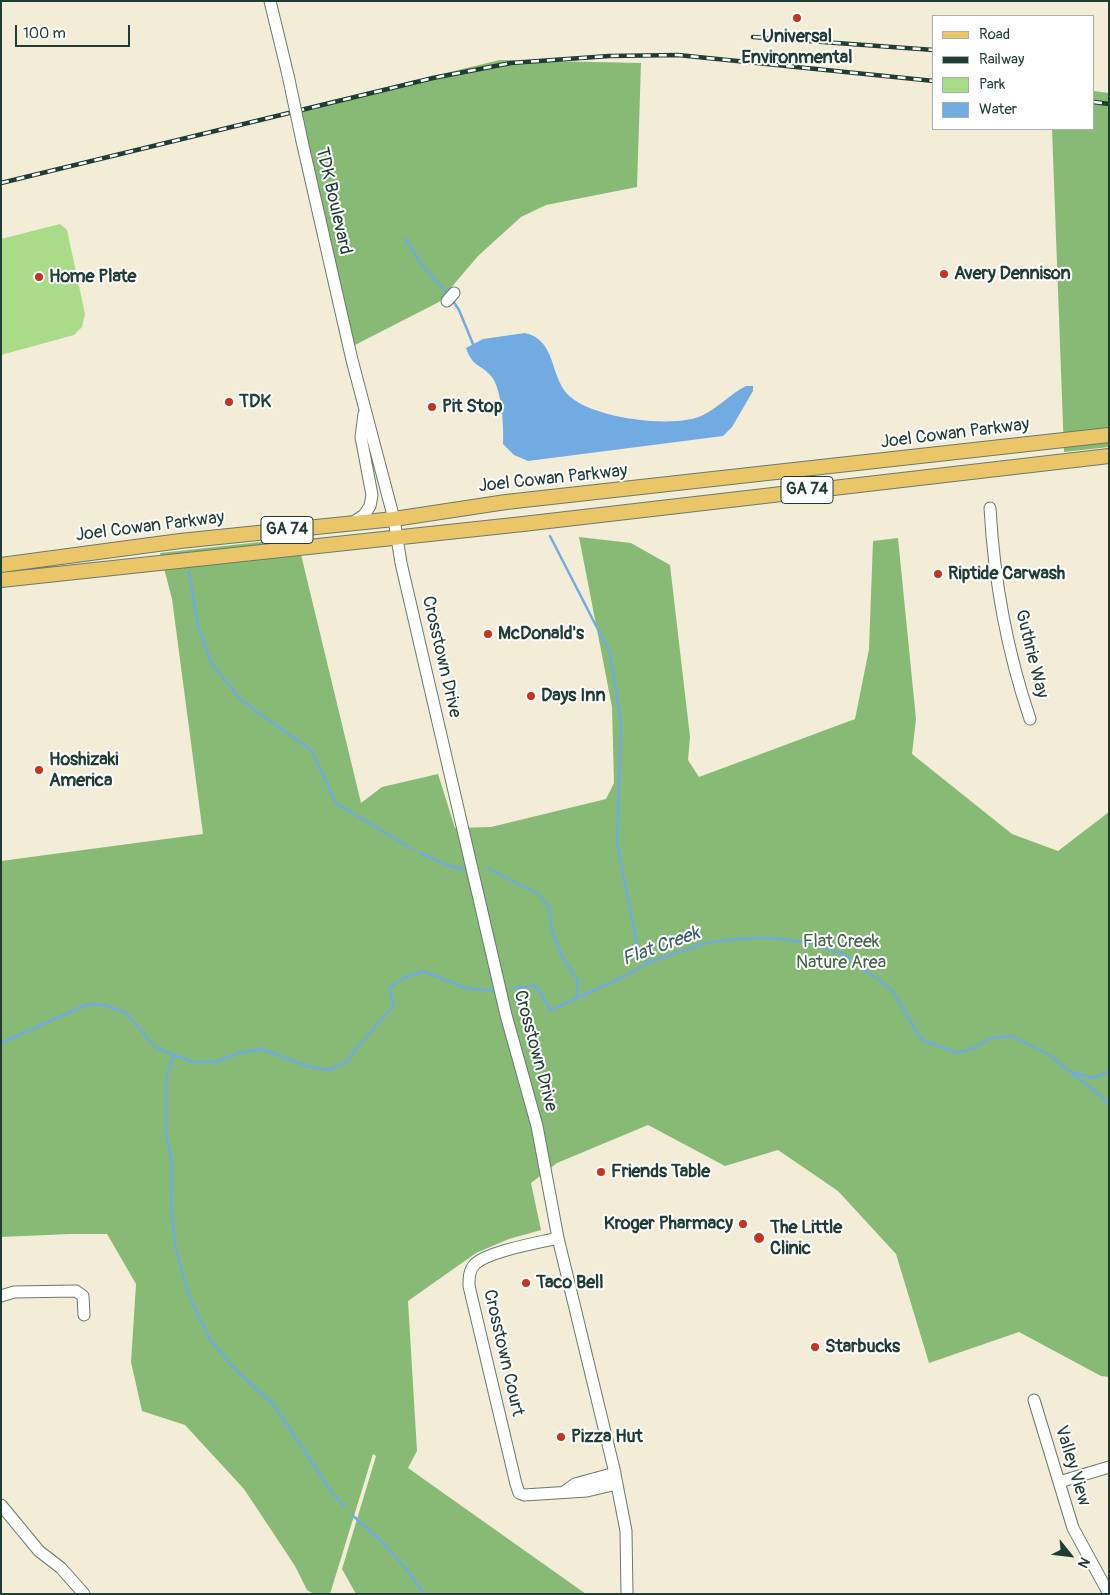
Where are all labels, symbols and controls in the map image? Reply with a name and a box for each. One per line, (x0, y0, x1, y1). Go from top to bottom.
marker: Universal Environmental (791, 12, 803, 24)
scale bar (18, 15, 132, 47)
legend (932, 15, 1095, 130)
text: 100 m (23, 24, 66, 43)
text: Road (979, 25, 1010, 44)
place label: Universal Environmental (741, 26, 853, 68)
text: Railway (979, 50, 1024, 69)
text: Park (979, 75, 1005, 94)
text: Water (979, 100, 1017, 119)
street label: TDK Boulevard (310, 145, 356, 257)
place label: Avery Dennison (954, 263, 1071, 285)
place label: Home Plate (49, 266, 136, 288)
marker: Avery Dennison (938, 268, 950, 280)
marker: Home Plate (33, 271, 45, 283)
place label: TDK (239, 391, 271, 413)
marker: TDK (223, 396, 235, 408)
place label: Pit Stop (442, 396, 502, 418)
marker: Pit Stop (426, 401, 438, 413)
street label: Joel Cowan Parkway (879, 414, 1031, 454)
street label: Joel Cowan Parkway (477, 460, 629, 498)
road number: GA 74 (781, 476, 833, 504)
street label: Joel Cowan Parkway (74, 507, 226, 547)
road number: GA 74 (261, 516, 313, 544)
place label: Riptide Carwash (948, 563, 1065, 585)
marker: Riptide Carwash (932, 568, 944, 580)
street label: Crosstown Drive (416, 594, 466, 720)
street label: Guthrie Way (1010, 607, 1052, 701)
place label: McDonald's (498, 623, 584, 645)
marker: McDonald's (482, 628, 494, 640)
place label: Days Inn (541, 685, 606, 707)
marker: Days Inn (525, 690, 537, 702)
place label: Hoshizaki America (49, 749, 118, 792)
marker: Hoshizaki America (33, 764, 45, 776)
water label: Flat Creek (619, 922, 703, 972)
park label: Flat Creek Nature Area (796, 931, 886, 974)
street label: Crosstown Drive (508, 988, 562, 1114)
place label: Friends Table (611, 1161, 710, 1183)
marker: Friends Table (595, 1166, 607, 1178)
place label: Kroger Pharmacy (604, 1213, 733, 1235)
place label: The Little Clinic (770, 1217, 842, 1260)
marker: Kroger Pharmacy (737, 1218, 749, 1230)
marker: The Little Clinic (752, 1231, 766, 1245)
place label: Taco Bell (536, 1272, 604, 1294)
marker: Taco Bell (520, 1277, 532, 1289)
street label: Crosstown Court (478, 1288, 528, 1418)
place label: Starbucks (825, 1336, 900, 1358)
marker: Starbucks (809, 1341, 821, 1353)
street label: Valley View (1050, 1423, 1094, 1509)
place label: Pizza Hut (571, 1426, 643, 1448)
marker: Pizza Hut (555, 1431, 567, 1443)
north arrow (1045, 1530, 1095, 1580)
text: N (1074, 1554, 1093, 1571)

